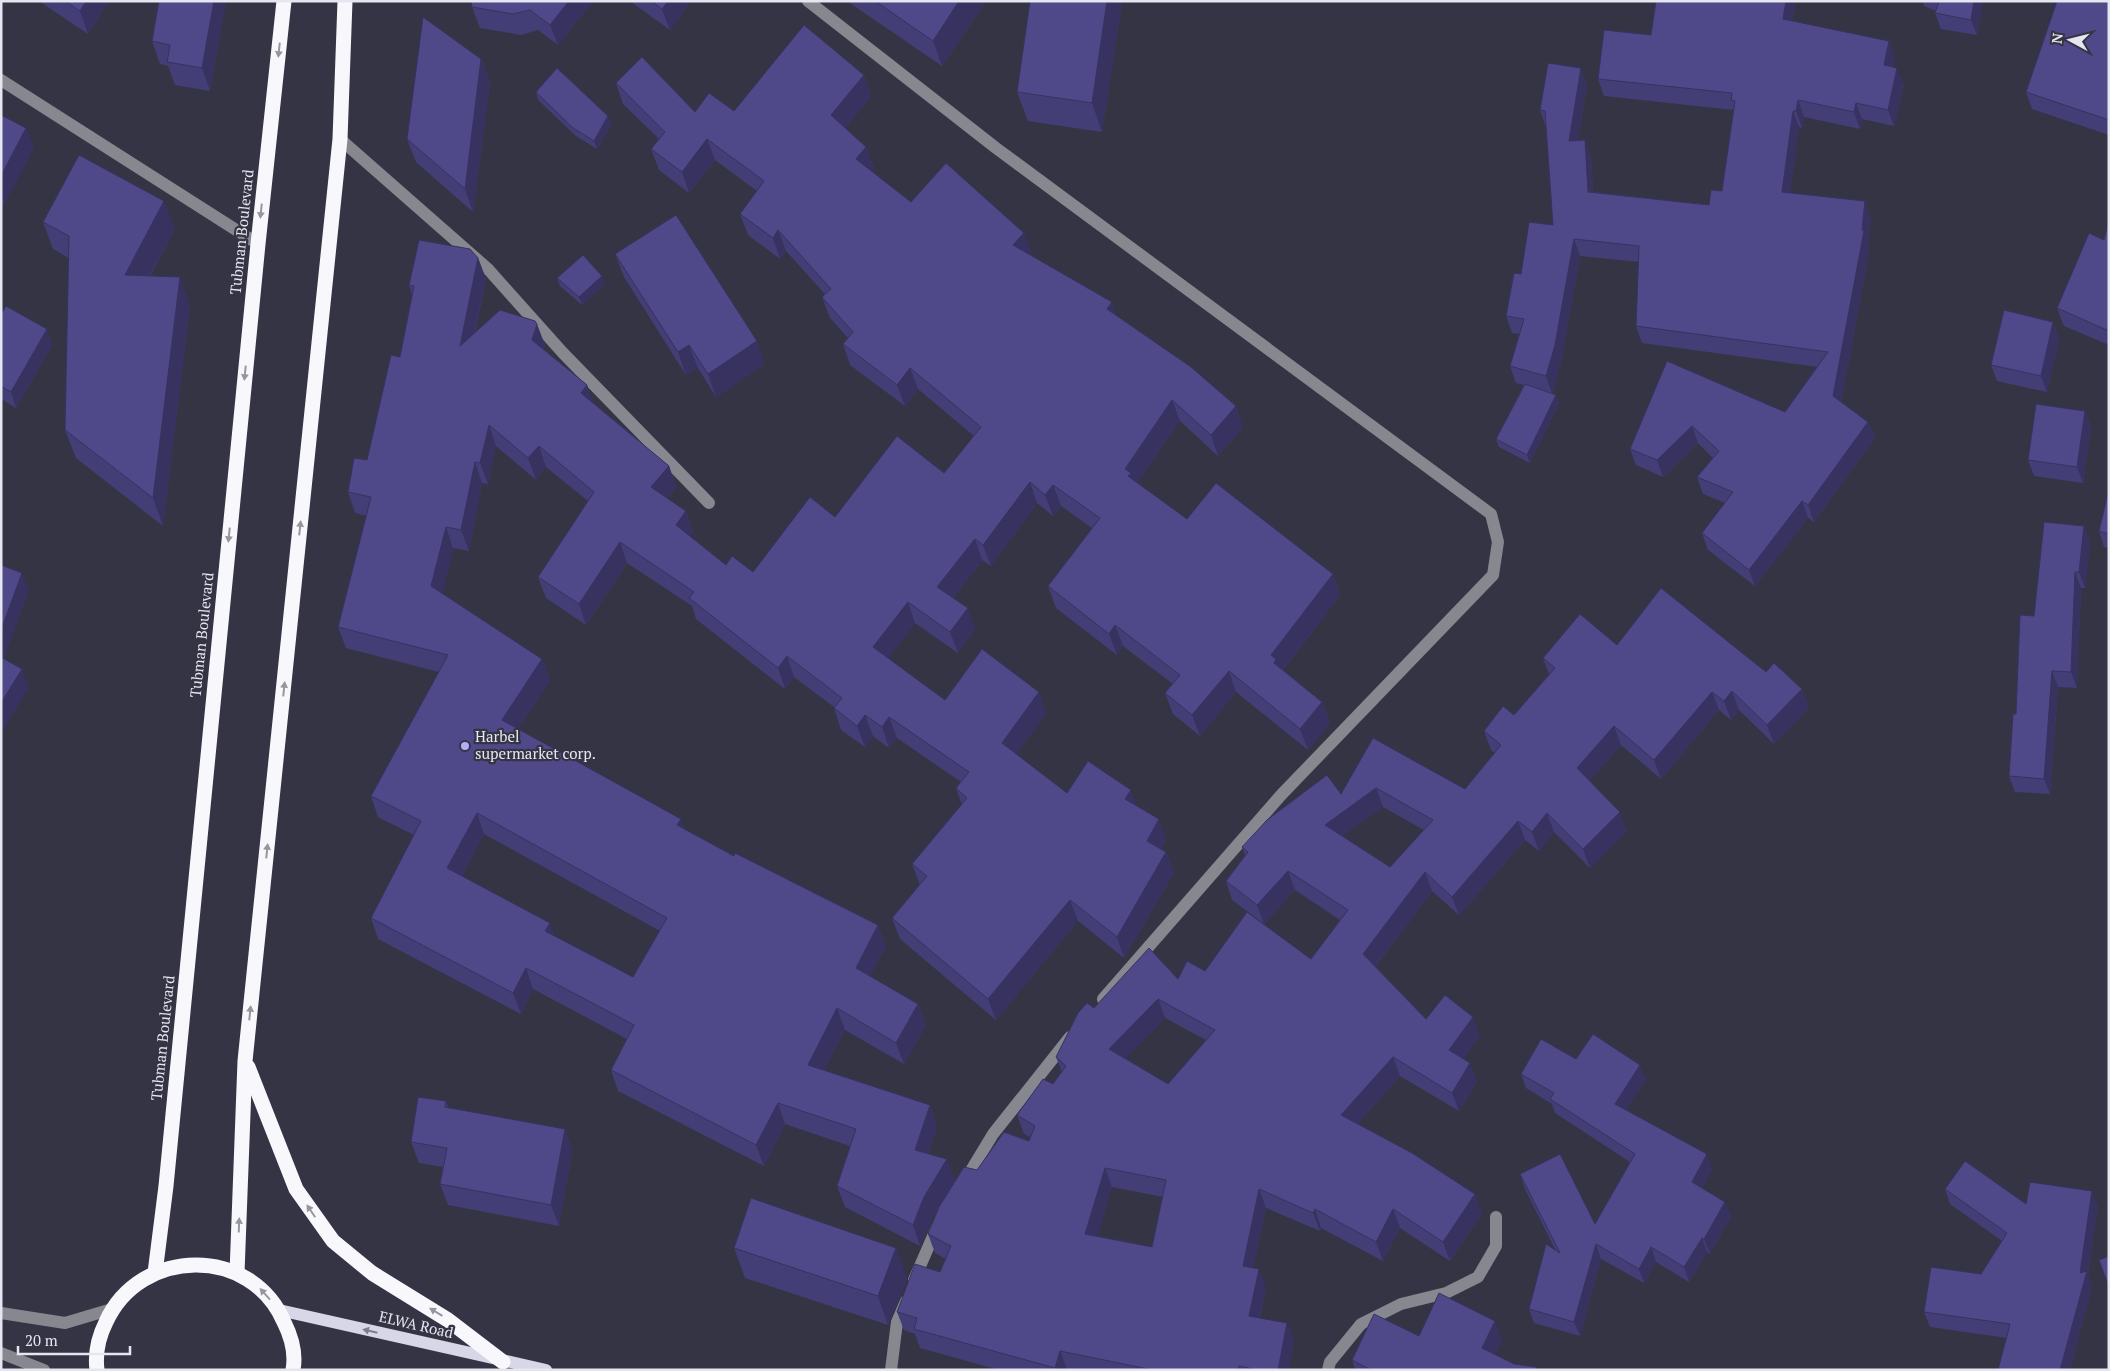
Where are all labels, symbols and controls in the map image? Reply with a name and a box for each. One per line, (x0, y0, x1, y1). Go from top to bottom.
north arrow (2045, 15, 2095, 65)
text: N (2047, 32, 2067, 45)
one-way arrow (275, 42, 283, 58)
street label: Tubman Boulevard (224, 168, 258, 296)
one-way arrow (257, 204, 265, 220)
one-way arrow (241, 365, 249, 381)
one-way arrow (296, 519, 304, 535)
one-way arrow (225, 527, 233, 543)
street label: Tubman Boulevard (184, 571, 218, 699)
one-way arrow (280, 681, 288, 697)
place label: Harbel supermarket corp. (475, 726, 596, 763)
marker: Harbel supermarket corp. (459, 740, 471, 752)
one-way arrow (263, 843, 271, 859)
street label: Tubman Boulevard (145, 974, 179, 1102)
one-way arrow (246, 1004, 254, 1020)
one-way arrow (306, 1205, 315, 1218)
one-way arrow (236, 1216, 244, 1232)
one-way arrow (259, 1289, 271, 1301)
street label: ELWA Road (377, 1306, 455, 1342)
one-way arrow (429, 1308, 442, 1317)
scale bar (18, 1324, 130, 1356)
one-way arrow (363, 1327, 378, 1335)
text: 20 m (25, 1330, 58, 1350)

